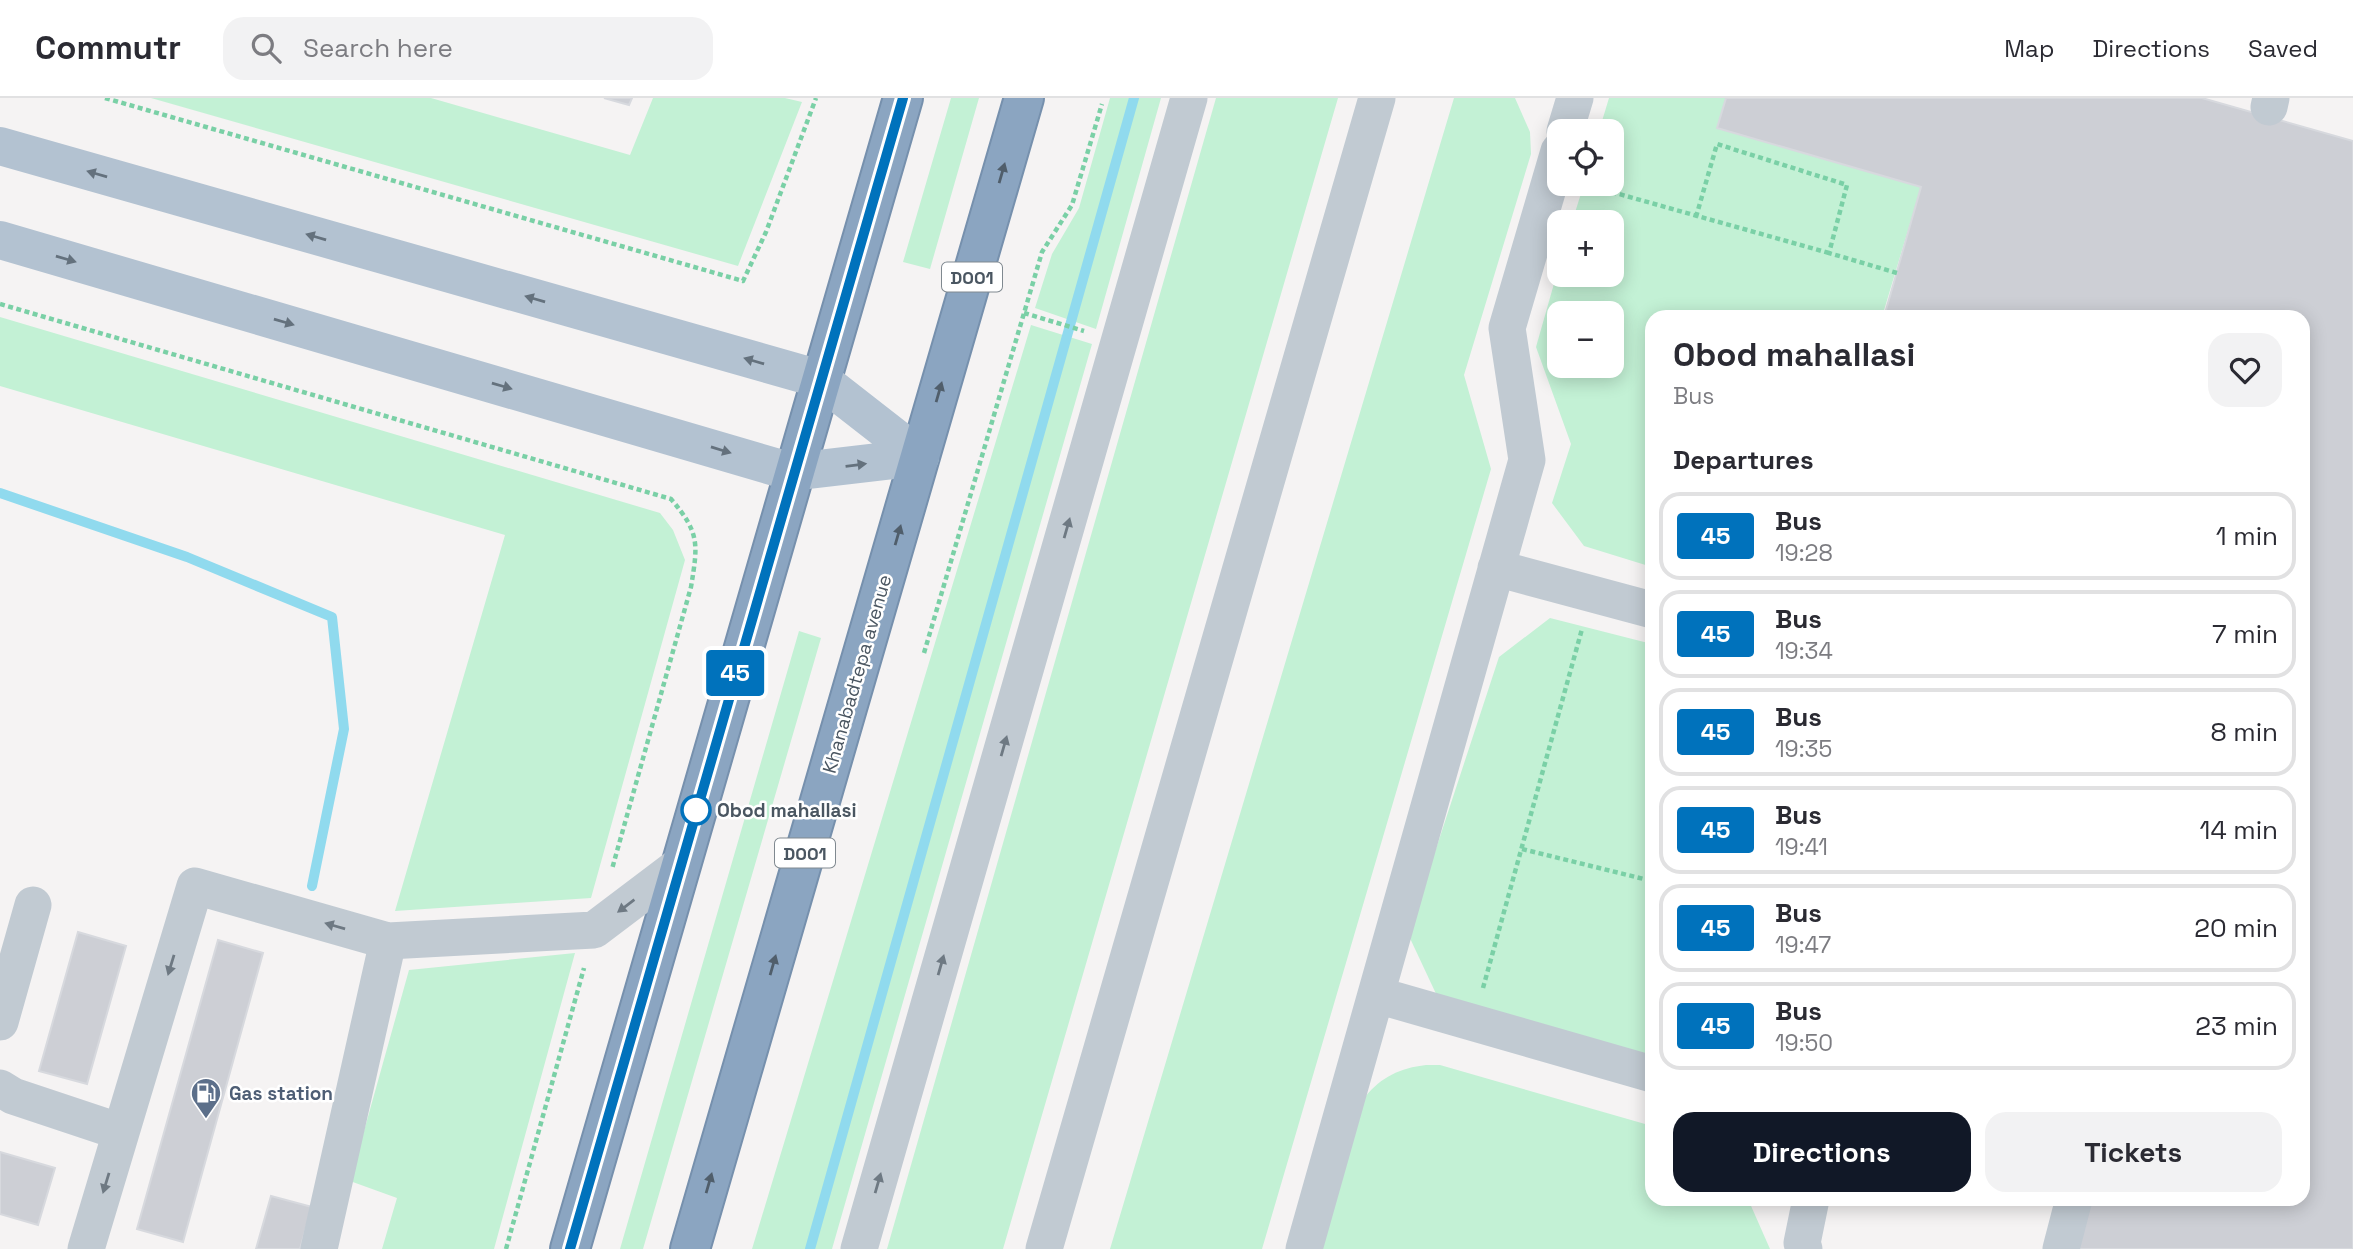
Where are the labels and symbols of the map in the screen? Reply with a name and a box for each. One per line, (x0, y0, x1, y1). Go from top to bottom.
one-way arrow (998, 162, 1008, 183)
one-way arrow (86, 168, 108, 179)
one-way arrow (305, 231, 326, 241)
one-way arrow (55, 254, 76, 264)
road number: D001 (942, 262, 1002, 292)
one-way arrow (524, 293, 545, 303)
one-way arrow (274, 318, 295, 328)
one-way arrow (743, 355, 765, 366)
one-way arrow (934, 380, 945, 402)
one-way arrow (492, 381, 513, 391)
one-way arrow (710, 445, 731, 456)
one-way arrow (845, 459, 867, 470)
one-way arrow (1062, 516, 1073, 538)
one-way arrow (893, 524, 903, 545)
street label: Khanabadtepa avenue (817, 572, 897, 776)
line badge: 45 (704, 650, 766, 696)
one-way arrow (999, 736, 1009, 757)
marker: Obod mahallasi (681, 795, 711, 825)
place label: Obod mahallasi (717, 798, 856, 823)
road number: D001 (775, 838, 835, 868)
one-way arrow (617, 899, 635, 914)
one-way arrow (324, 920, 345, 930)
one-way arrow (768, 954, 778, 975)
one-way arrow (936, 954, 946, 975)
one-way arrow (166, 955, 176, 976)
fuel station icon: Gas station (189, 1076, 223, 1120)
place label: Gas station (229, 1081, 333, 1106)
one-way arrow (101, 1173, 111, 1194)
one-way arrow (705, 1173, 715, 1194)
one-way arrow (873, 1173, 883, 1194)

